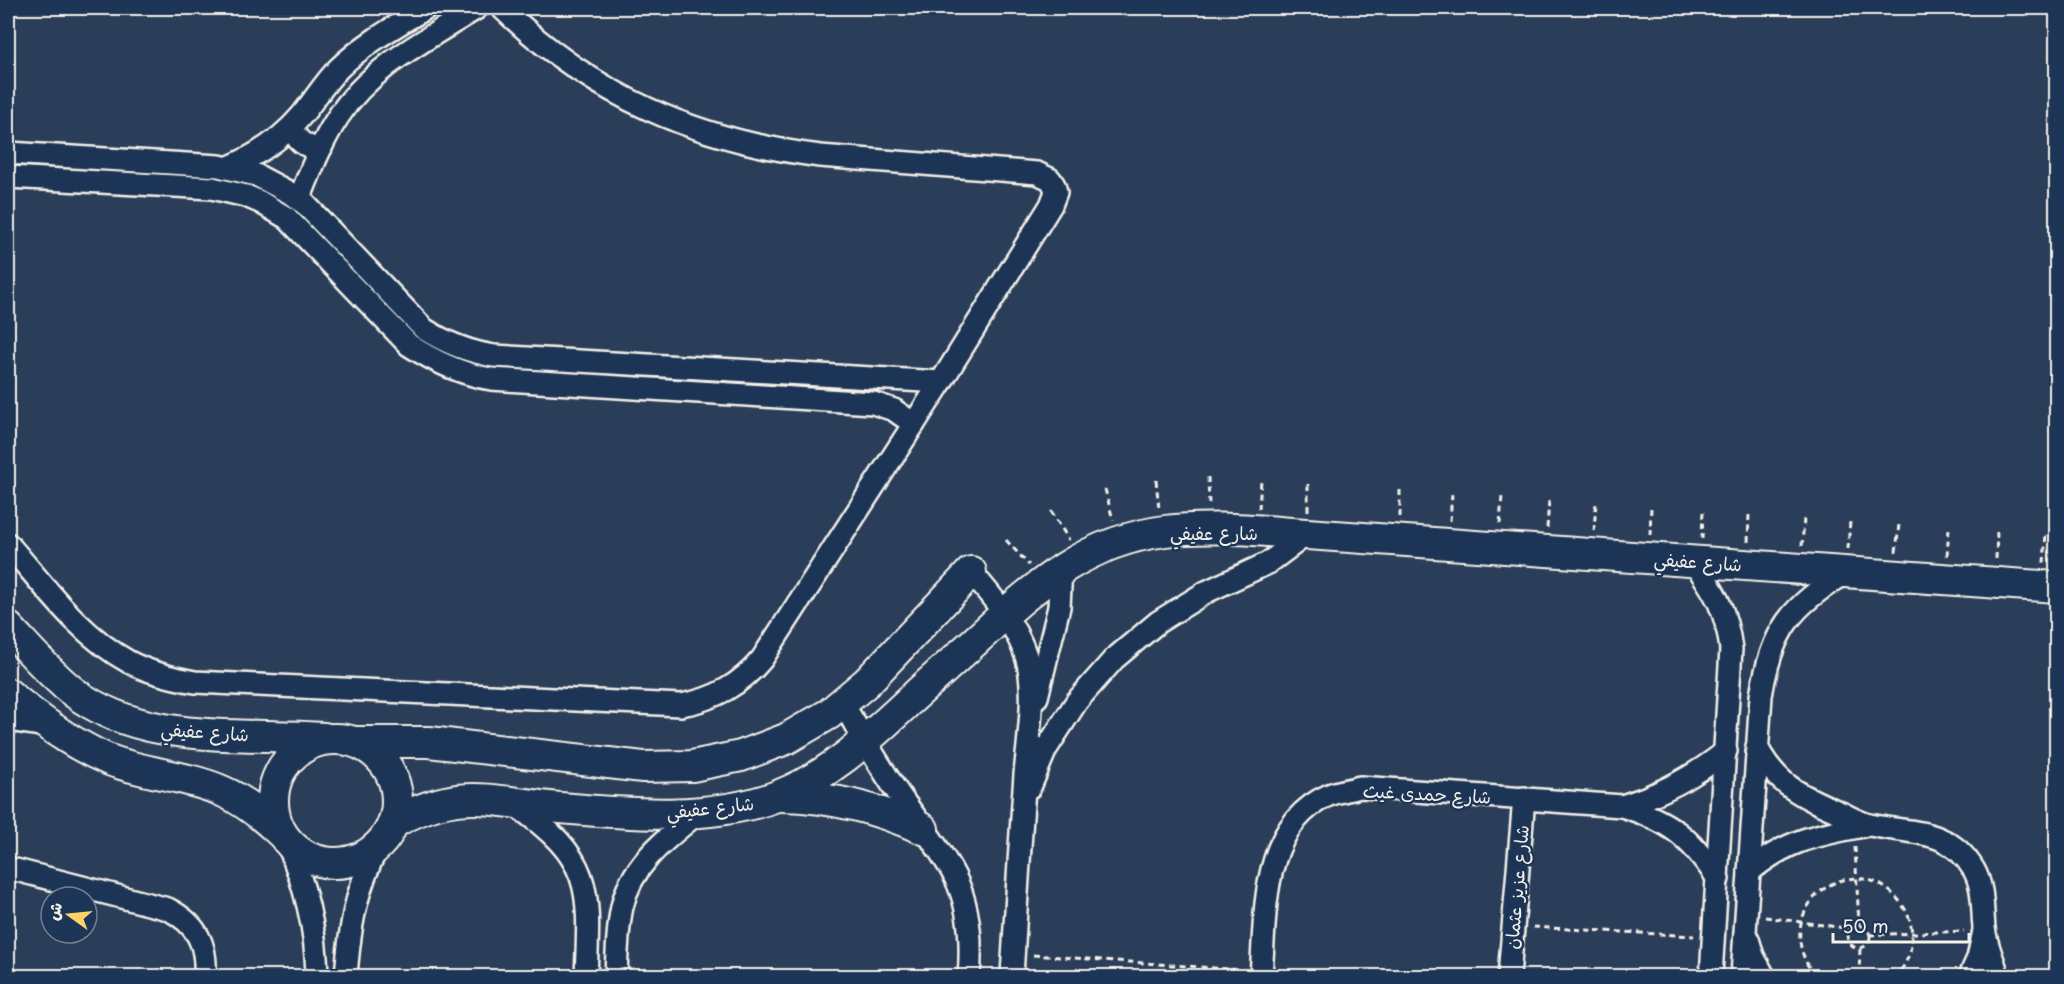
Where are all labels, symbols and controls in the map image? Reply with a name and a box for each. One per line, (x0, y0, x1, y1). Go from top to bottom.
street label: شارع عفيفي (1170, 519, 1258, 550)
street label: شارع عفيفي (1653, 544, 1743, 582)
street label: شارع عفيفي (160, 714, 250, 752)
street label: شارع حمدى غيث (1362, 776, 1492, 810)
street label: شارع عفيفي (665, 789, 756, 829)
street label: شارع عزيز عثمان (1497, 824, 1535, 950)
north arrow (39, 885, 99, 945)
text: ش (40, 899, 67, 922)
scale bar (1833, 906, 1970, 944)
text: 50 m (1842, 912, 1889, 939)

